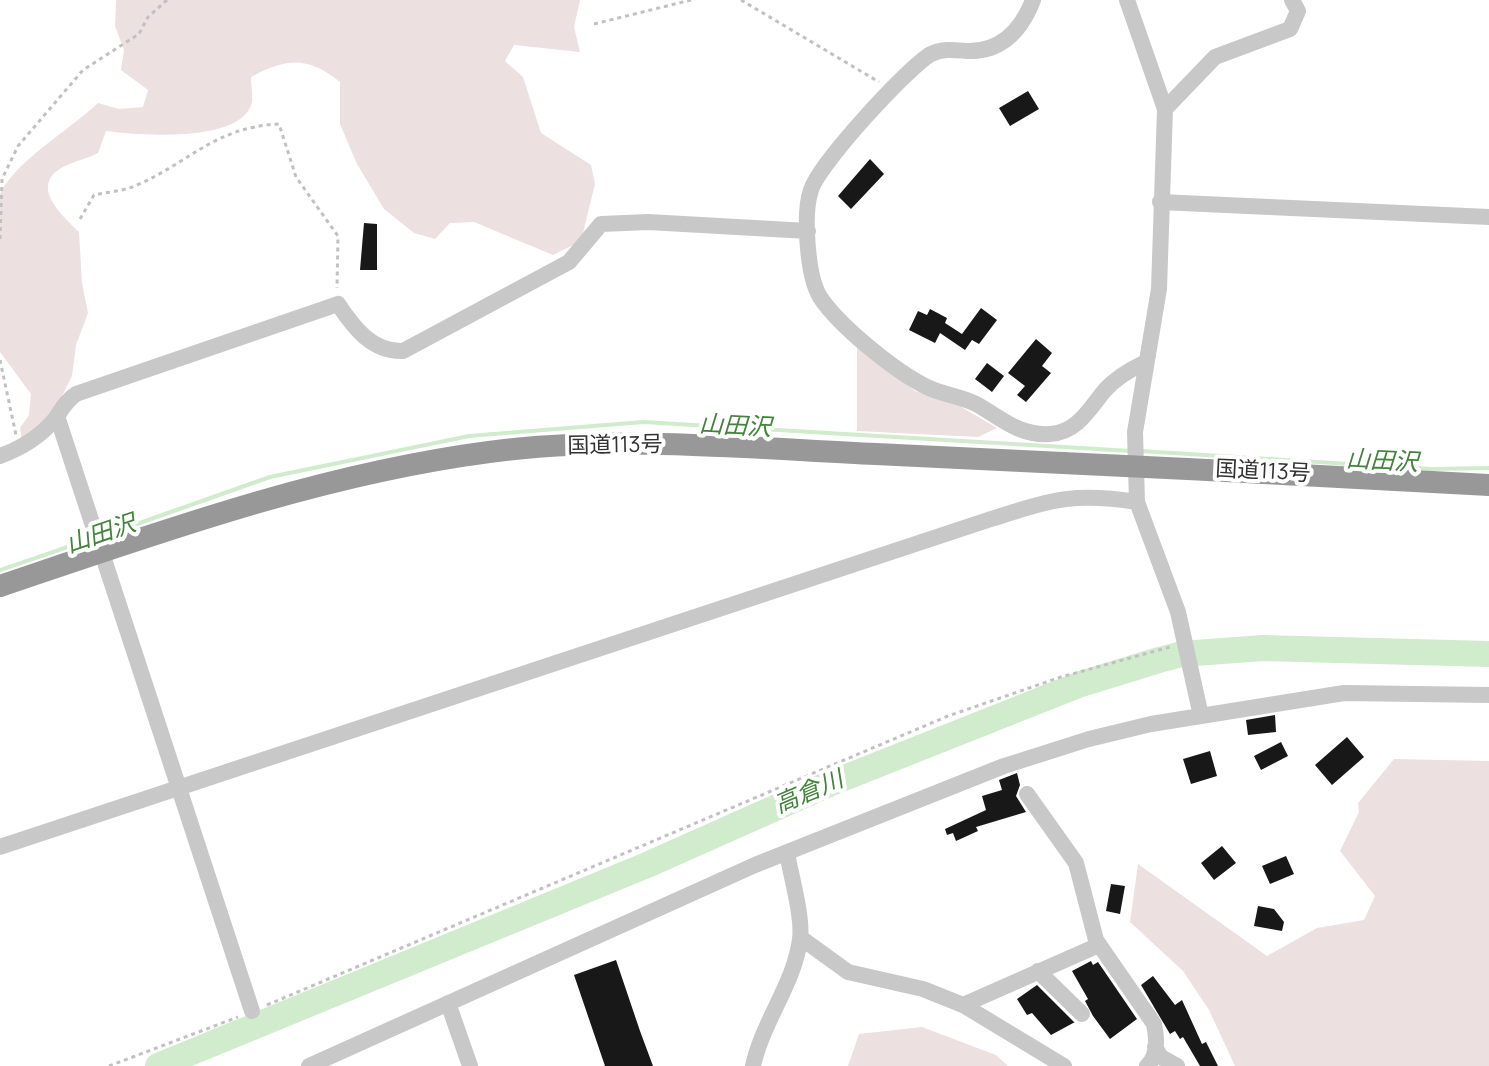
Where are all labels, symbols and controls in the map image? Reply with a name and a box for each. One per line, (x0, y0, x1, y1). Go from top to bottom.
water label: 山田沢 (698, 411, 772, 443)
street label: 国道113号 (567, 432, 663, 460)
water label: 山田沢 (1345, 446, 1419, 478)
street label: 国道113号 (1215, 456, 1311, 488)
water label: 山田沢 (62, 510, 140, 560)
water label: 高倉川 (770, 766, 848, 820)

